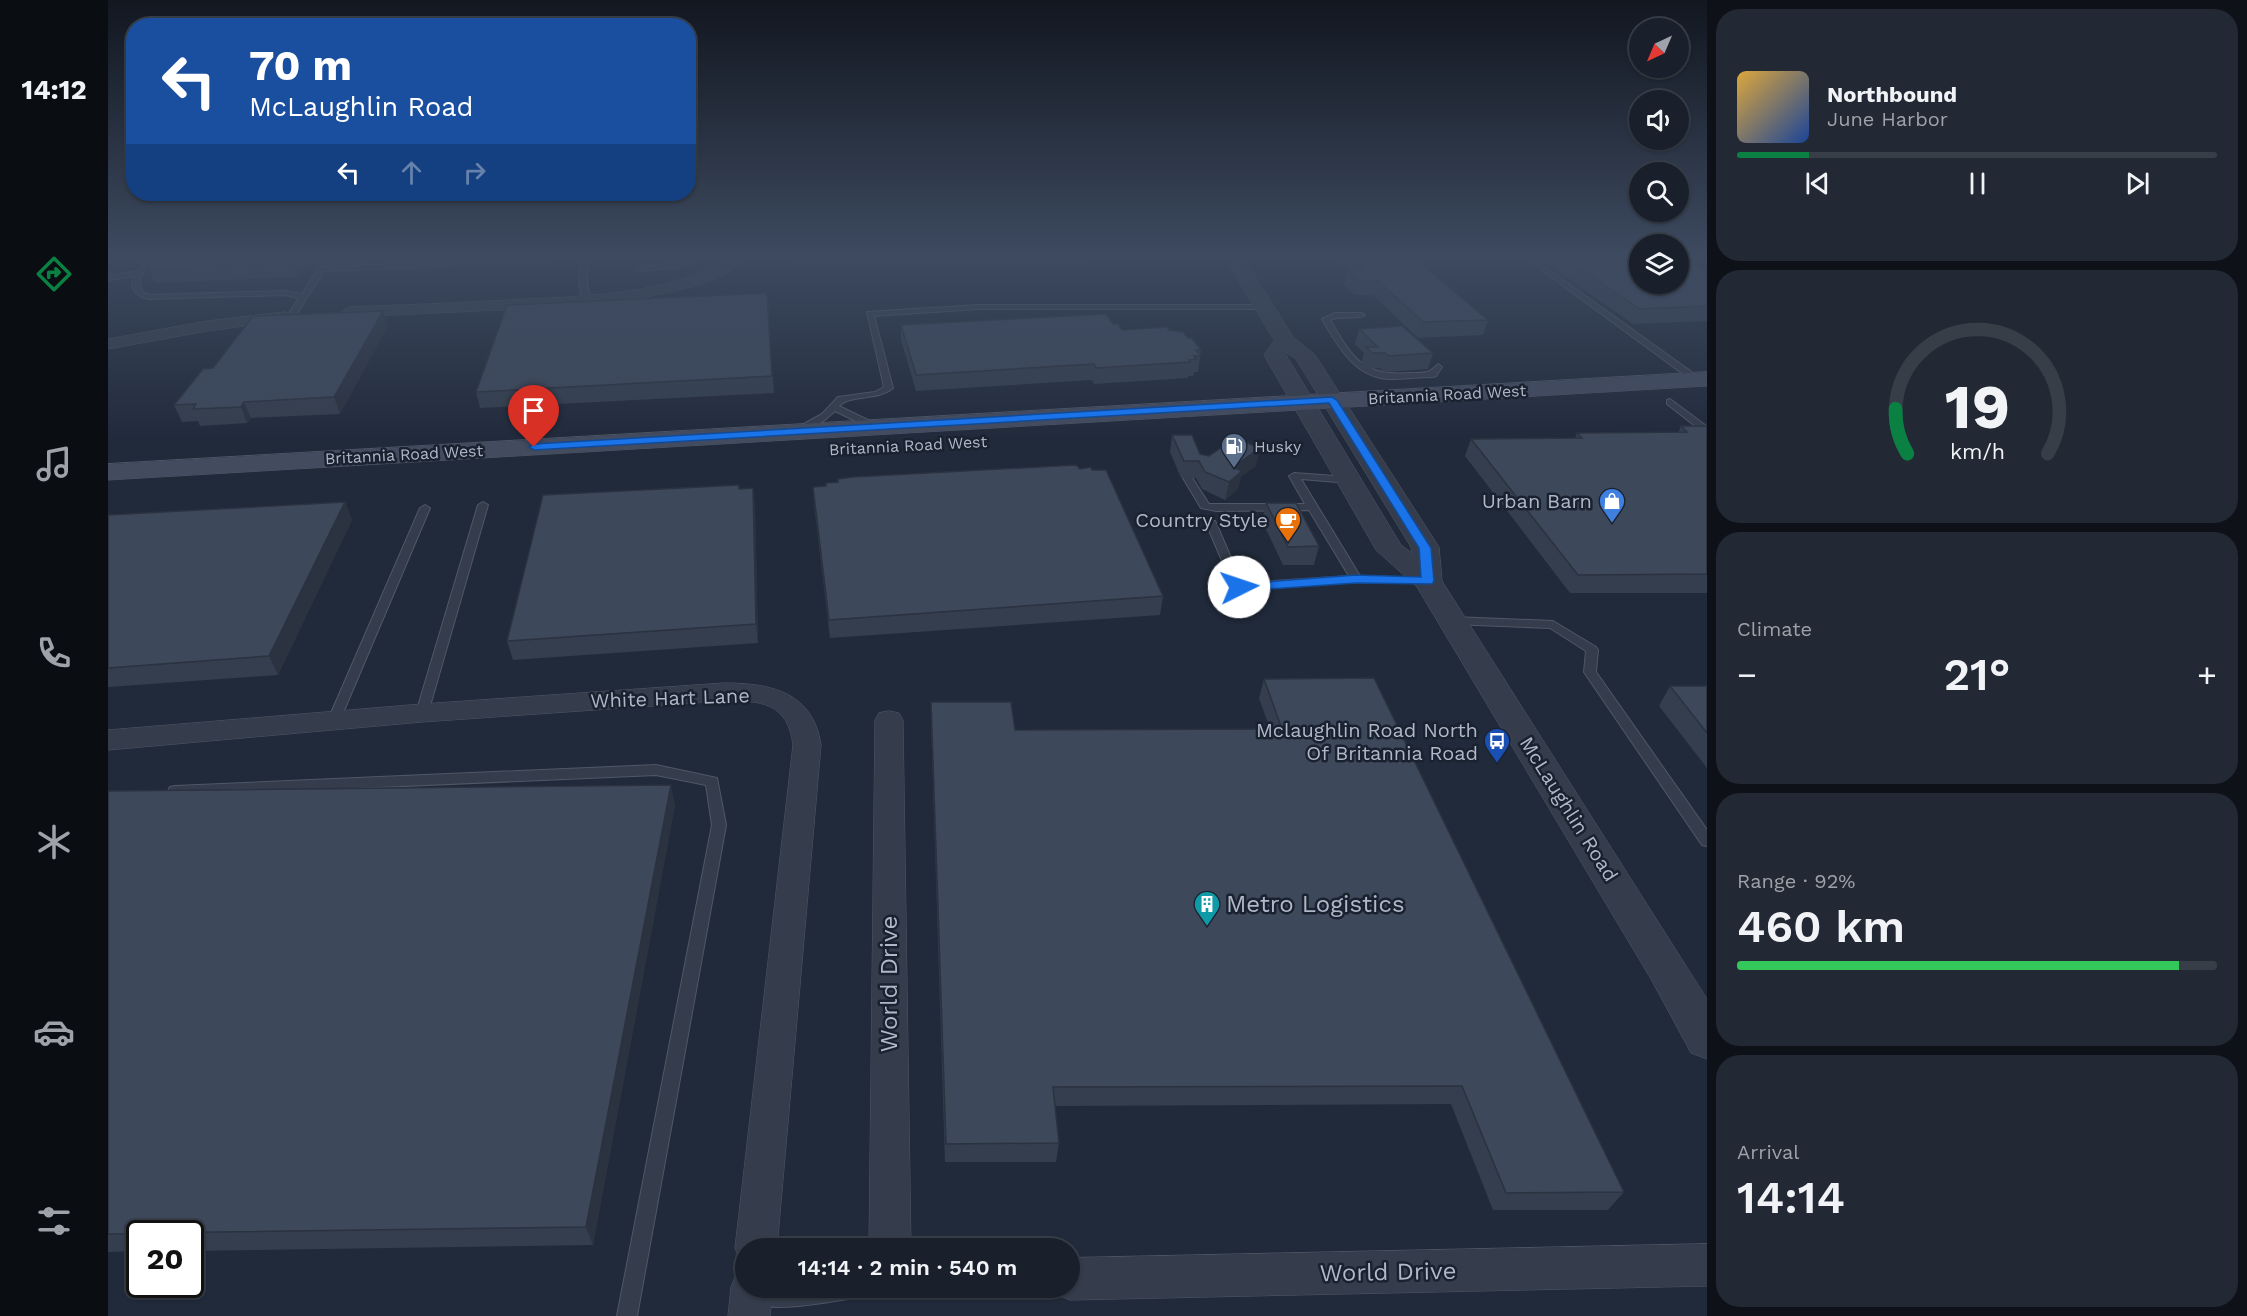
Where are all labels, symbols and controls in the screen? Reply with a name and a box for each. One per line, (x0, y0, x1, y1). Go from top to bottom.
north arrow (1629, 18, 1689, 78)
map controls (1629, 18, 1689, 294)
text: 70 m (249, 41, 352, 90)
icon: left (150, 42, 228, 120)
text: 14:12 (22, 74, 86, 106)
text: Northbound (1827, 82, 1957, 107)
button: sound (1629, 90, 1689, 150)
text: McLaughlin Road (249, 91, 473, 123)
text: June Harbor (1827, 107, 1948, 131)
icon: left (332, 156, 365, 189)
icon: ahead (395, 156, 428, 189)
icon: right (458, 156, 491, 189)
button: search (1629, 162, 1689, 222)
icon: previous (1801, 167, 1834, 200)
icon: pause (1961, 167, 1994, 200)
icon: next (2121, 167, 2154, 200)
button: layers (1629, 234, 1689, 294)
icon: directions (33, 253, 75, 295)
text: 19 (1944, 370, 2010, 443)
street label: Britannia Road West (1367, 381, 1527, 408)
pin (508, 385, 559, 447)
icon: arrive (517, 394, 550, 427)
fuel station icon: Husky (1219, 431, 1249, 469)
street label: Britannia Road West (828, 432, 988, 459)
place label: Husky (1254, 437, 1302, 456)
text: km/h (1949, 439, 2005, 464)
street label: Britannia Road West (324, 441, 484, 468)
icon: music (33, 443, 75, 485)
shop icon: Urban Barn (1597, 486, 1627, 524)
place label: Urban Barn (1482, 489, 1592, 513)
cafe icon: Country Style (1273, 505, 1303, 543)
place label: Country Style (1135, 508, 1268, 532)
position arrow (1207, 555, 1271, 619)
text: Climate (1737, 617, 1812, 641)
icon: phone (33, 632, 75, 674)
text: 21° (1943, 648, 2011, 701)
text: − (1737, 655, 1757, 694)
text: + (2197, 655, 2217, 694)
street label: White Hart Lane (590, 683, 750, 713)
place label: Mclaughlin Road North Of Britannia Road (1256, 718, 1478, 765)
bus stop icon: Mclaughlin Road North Of Britannia Road (1482, 726, 1512, 764)
street label: McLaughlin Road (1515, 732, 1623, 886)
icon: climate (33, 821, 75, 863)
text: Range · 92% (1737, 869, 1855, 893)
building icon: Metro Logistics (1192, 889, 1222, 927)
place label: Metro Logistics (1226, 890, 1405, 918)
text: 460 km (1737, 900, 1905, 953)
street label: World Drive (875, 916, 903, 1052)
icon: car (33, 1011, 75, 1053)
text: Arrival (1737, 1140, 1799, 1164)
text: 14:14 (1737, 1171, 1845, 1224)
icon: filters (33, 1200, 75, 1242)
speed limit sign: 20 (126, 1220, 204, 1298)
text: 14:14 · 2 min · 540 m (798, 1255, 1017, 1280)
street label: World Drive (1319, 1257, 1457, 1287)

